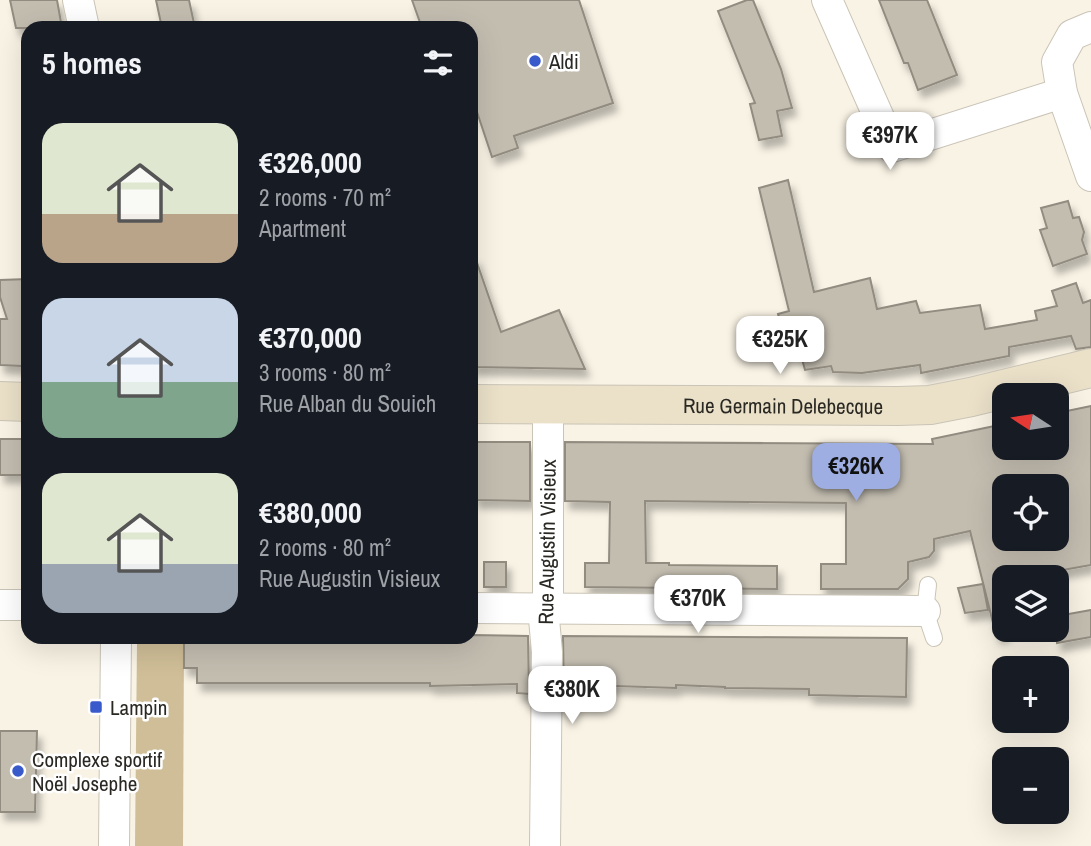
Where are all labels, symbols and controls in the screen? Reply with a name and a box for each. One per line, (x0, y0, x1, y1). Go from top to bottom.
text: 5 homes (42, 43, 142, 83)
icon: filters (419, 44, 457, 82)
place label: Aldi (548, 47, 579, 76)
marker: Aldi (527, 53, 543, 69)
pin: €397K (841, 113, 939, 172)
text: €397K (862, 119, 918, 150)
text: €326,000 (259, 142, 362, 182)
icon: home (98, 151, 182, 235)
text: 2 rooms · 70 m² (259, 182, 391, 213)
text: Apartment (259, 213, 346, 244)
pin: €325K (731, 316, 829, 376)
text: €370,000 (259, 317, 362, 357)
text: €325K (752, 323, 808, 354)
icon: home (98, 326, 182, 410)
text: 3 rooms · 80 m² (259, 357, 391, 388)
north arrow (992, 383, 1069, 460)
map controls (992, 383, 1069, 824)
text: Rue Alban du Souich (259, 388, 436, 419)
street label: Rue Germain Delebecque (683, 390, 883, 420)
pin: €326K (807, 444, 905, 503)
text: €326K (828, 450, 884, 481)
street label: Rue Augustin Visieux (531, 459, 563, 625)
button: locate (992, 474, 1069, 551)
text: €380,000 (259, 492, 362, 532)
icon: home (98, 501, 182, 585)
text: 2 rooms · 80 m² (259, 532, 391, 563)
text: Rue Augustin Visieux (259, 563, 440, 594)
button: layers (992, 565, 1069, 642)
pin: €370K (649, 576, 747, 635)
text: €370K (670, 582, 726, 613)
button: + (992, 656, 1069, 733)
pin: €380K (523, 666, 621, 726)
text: €380K (544, 673, 600, 704)
place label: Lampin (110, 693, 167, 722)
marker: Lampin (88, 699, 104, 715)
place label: Complexe sportif Noël Josephe (32, 745, 162, 798)
button: − (992, 747, 1069, 824)
marker: Complexe sportif Noël Josephe (10, 763, 26, 779)

